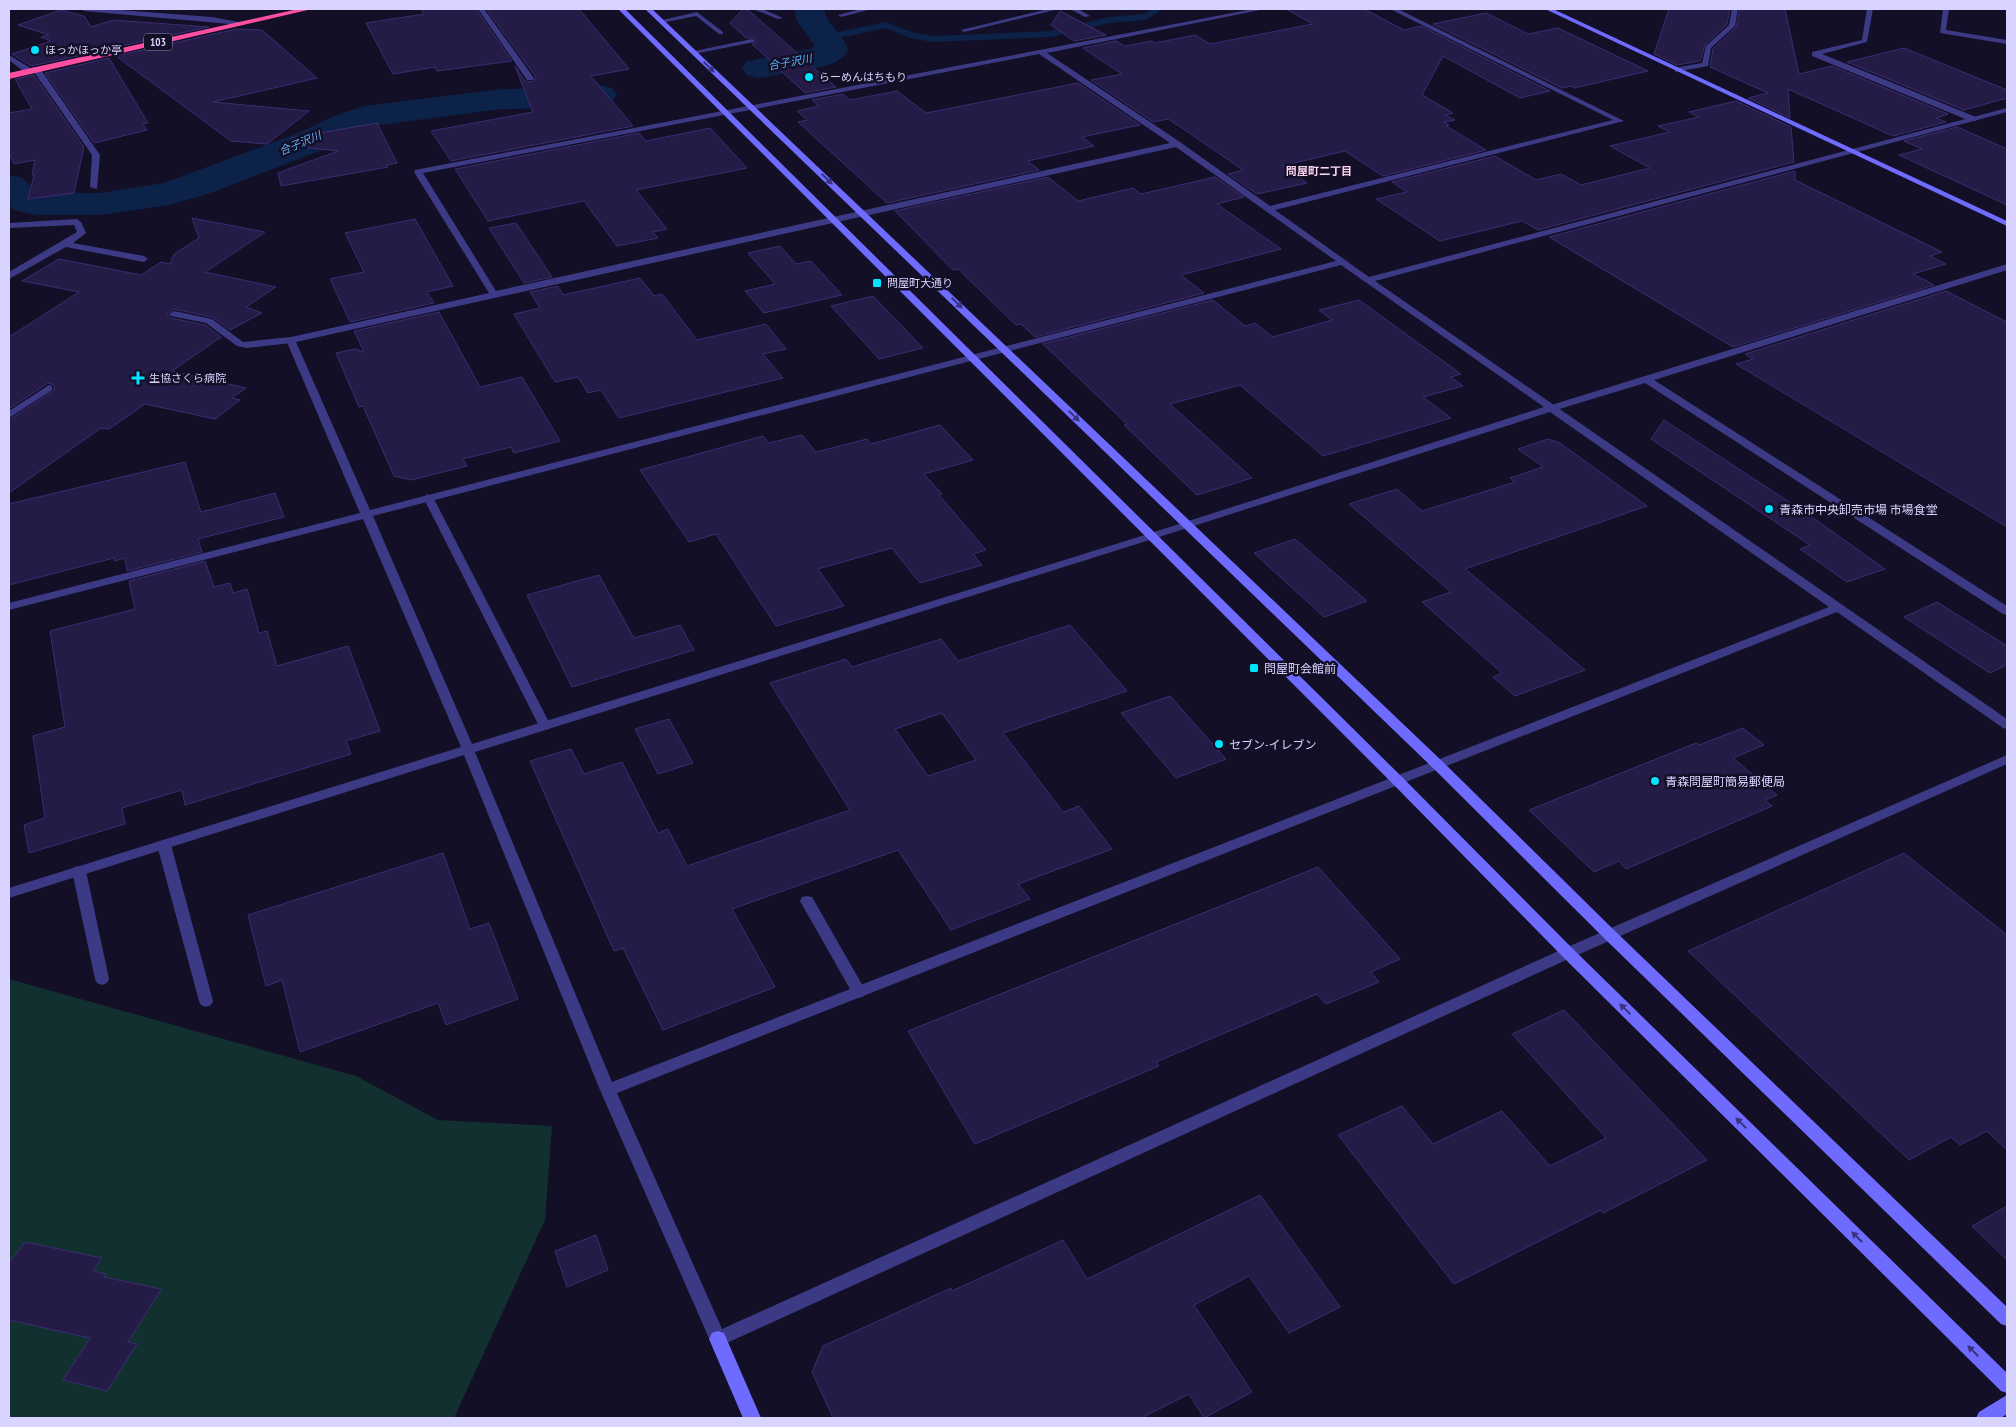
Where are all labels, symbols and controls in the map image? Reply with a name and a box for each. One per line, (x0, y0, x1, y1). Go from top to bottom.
road number: 103 (144, 34, 172, 51)
place label: ほっかほっか亭 (45, 43, 122, 57)
marker: ほっかほっか亭 (29, 44, 41, 56)
water label: 合子沢川 (767, 51, 814, 73)
one-way arrow (703, 60, 715, 72)
place label: らーめんはちもり (819, 70, 907, 84)
marker: らーめんはちもり (803, 71, 815, 83)
water label: 合子沢川 (277, 128, 324, 158)
district label: 問屋町二丁目 (1286, 164, 1352, 178)
one-way arrow (820, 173, 832, 185)
place label: 問屋町大通り (887, 276, 953, 290)
marker: 問屋町大通り (871, 277, 883, 289)
one-way arrow (950, 297, 962, 309)
marker: 生協さくら病院 (131, 371, 145, 385)
place label: 生協さくら病院 (149, 371, 226, 385)
one-way arrow (1068, 410, 1080, 422)
place label: 青森市中央卸売市場 市場食堂 (1779, 502, 1938, 517)
marker: 青森市中央卸売市場 市場食堂 (1763, 503, 1775, 515)
place label: 問屋町会館前 (1264, 661, 1336, 676)
marker: 問屋町会館前 (1248, 662, 1260, 674)
place label: セブン-イレブン (1229, 737, 1317, 752)
marker: セブン-イレブン (1213, 738, 1225, 750)
place label: 青森問屋町簡易郵便局 (1665, 774, 1785, 789)
marker: 青森問屋町簡易郵便局 (1649, 775, 1661, 787)
one-way arrow (1619, 1003, 1631, 1015)
one-way arrow (1735, 1117, 1747, 1129)
one-way arrow (1851, 1231, 1863, 1243)
one-way arrow (1967, 1345, 1979, 1357)

